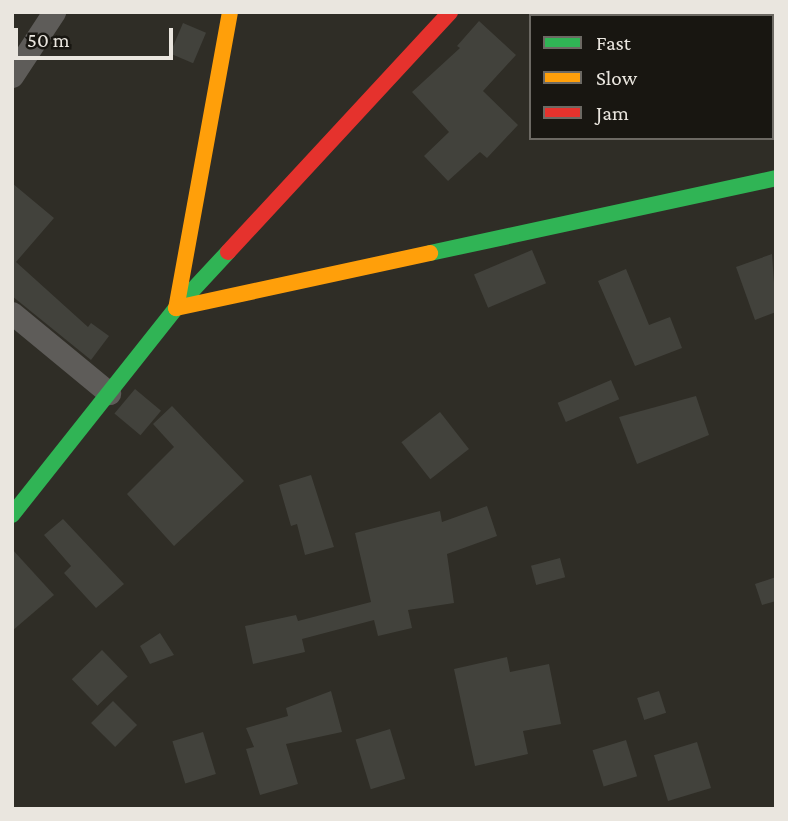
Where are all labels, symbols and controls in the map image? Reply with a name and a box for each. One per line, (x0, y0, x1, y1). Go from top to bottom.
scale bar (18, 14, 177, 58)
legend (529, 14, 774, 140)
text: 50 m (27, 28, 70, 52)
text: Fast (596, 31, 631, 55)
text: Slow (596, 66, 637, 90)
text: Jam (596, 101, 629, 125)

